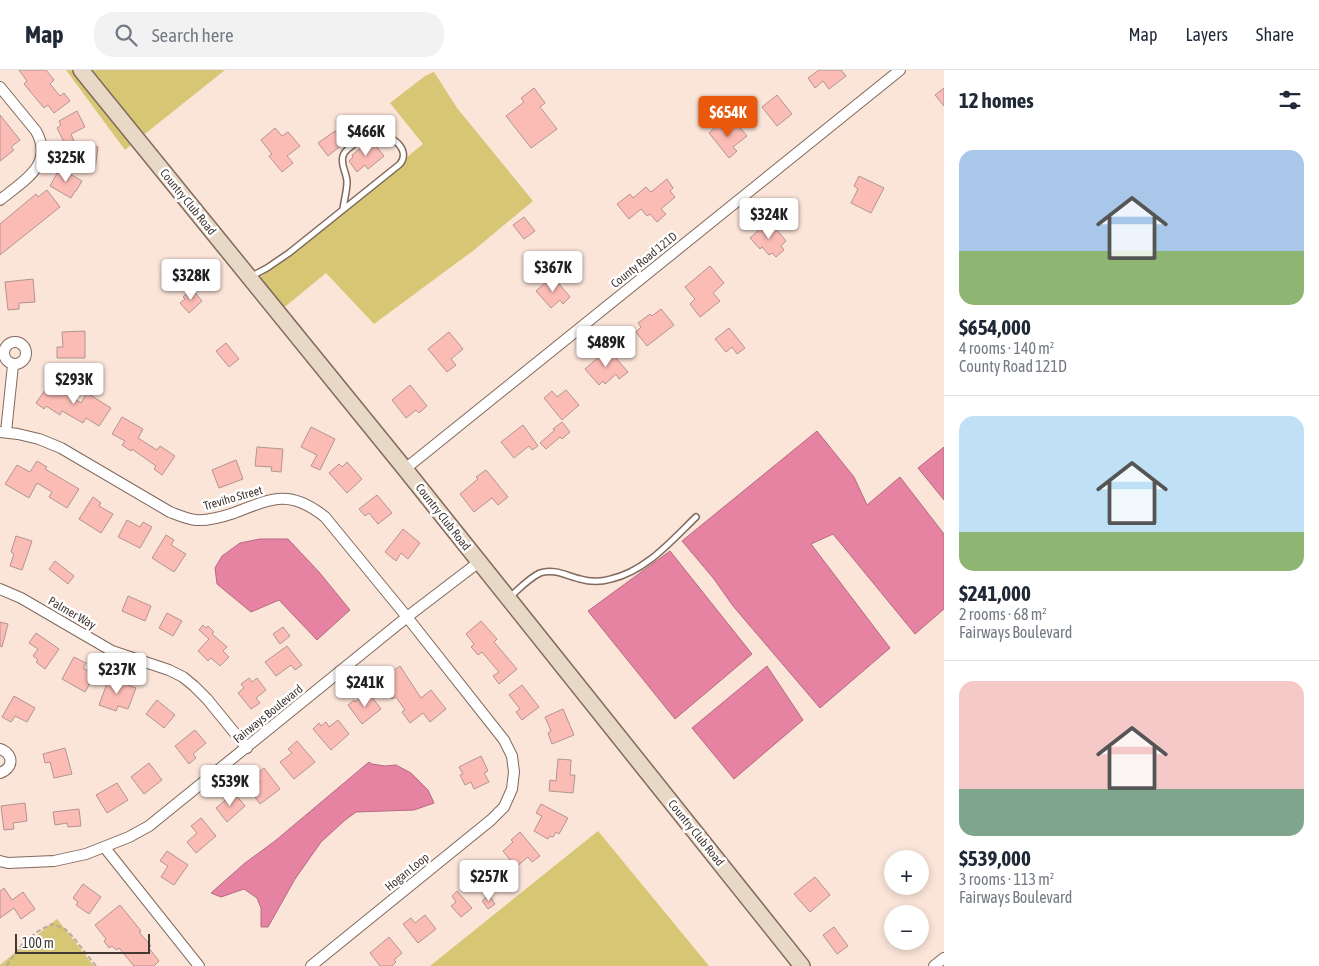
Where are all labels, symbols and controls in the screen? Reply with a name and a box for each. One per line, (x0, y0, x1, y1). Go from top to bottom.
search box (94, 12, 444, 57)
text: Map (25, 21, 64, 48)
icon: search (112, 21, 140, 49)
text: Search here (152, 24, 234, 46)
text: Map (1128, 24, 1157, 45)
text: Layers (1185, 24, 1228, 45)
text: Share (1256, 24, 1294, 45)
icon: filters (1276, 86, 1304, 114)
text: 12 homes (959, 88, 1034, 112)
pin: $654K (693, 96, 763, 138)
text: $654K (709, 103, 747, 121)
pin: $466K (331, 114, 401, 157)
text: $466K (347, 122, 385, 140)
pin: $325K (31, 140, 101, 183)
text: $325K (47, 148, 85, 166)
street label: Country Club Road (157, 166, 219, 238)
icon: home (1087, 183, 1177, 273)
pin: $324K (734, 198, 804, 240)
text: $324K (750, 205, 788, 223)
street label: County Road 121D (608, 229, 680, 291)
pin: $367K (518, 250, 588, 293)
pin: $328K (156, 258, 226, 301)
text: $367K (534, 258, 572, 276)
text: $328K (172, 266, 210, 284)
text: $654,000 (959, 315, 1031, 339)
pin: $489K (571, 326, 641, 368)
text: $489K (587, 333, 625, 351)
text: 4 rooms · 140 m² (959, 339, 1054, 357)
text: County Road 121D (959, 357, 1067, 375)
pin: $293K (39, 362, 109, 405)
text: $293K (55, 370, 93, 388)
icon: home (1087, 448, 1177, 538)
street label: Country Club Road (413, 481, 473, 553)
street label: Treviho Street (202, 483, 265, 513)
text: $241,000 (959, 581, 1031, 605)
street label: Palmer Way (46, 594, 98, 632)
text: 2 rooms · 68 m² (959, 605, 1047, 623)
text: Fairways Boulevard (959, 623, 1072, 641)
pin: $237K (82, 652, 152, 695)
text: $237K (98, 660, 136, 678)
pin: $241K (330, 666, 400, 708)
text: $241K (346, 673, 384, 691)
street label: Fairways Boulevard (231, 682, 305, 746)
icon: home (1087, 713, 1177, 803)
pin: $539K (195, 764, 265, 807)
text: $539K (211, 772, 249, 790)
street label: Country Club Road (665, 797, 727, 869)
text: $539,000 (959, 846, 1031, 870)
street label: Hogan Loop (382, 850, 432, 894)
map controls (884, 850, 929, 950)
button: + (884, 850, 929, 895)
pin: $257K (454, 860, 524, 902)
text: $257K (470, 867, 508, 885)
text: 3 rooms · 113 m² (959, 870, 1054, 888)
text: Fairways Boulevard (959, 888, 1072, 906)
button: − (884, 905, 929, 950)
scale bar (15, 931, 150, 954)
text: 100 m (22, 935, 54, 951)

